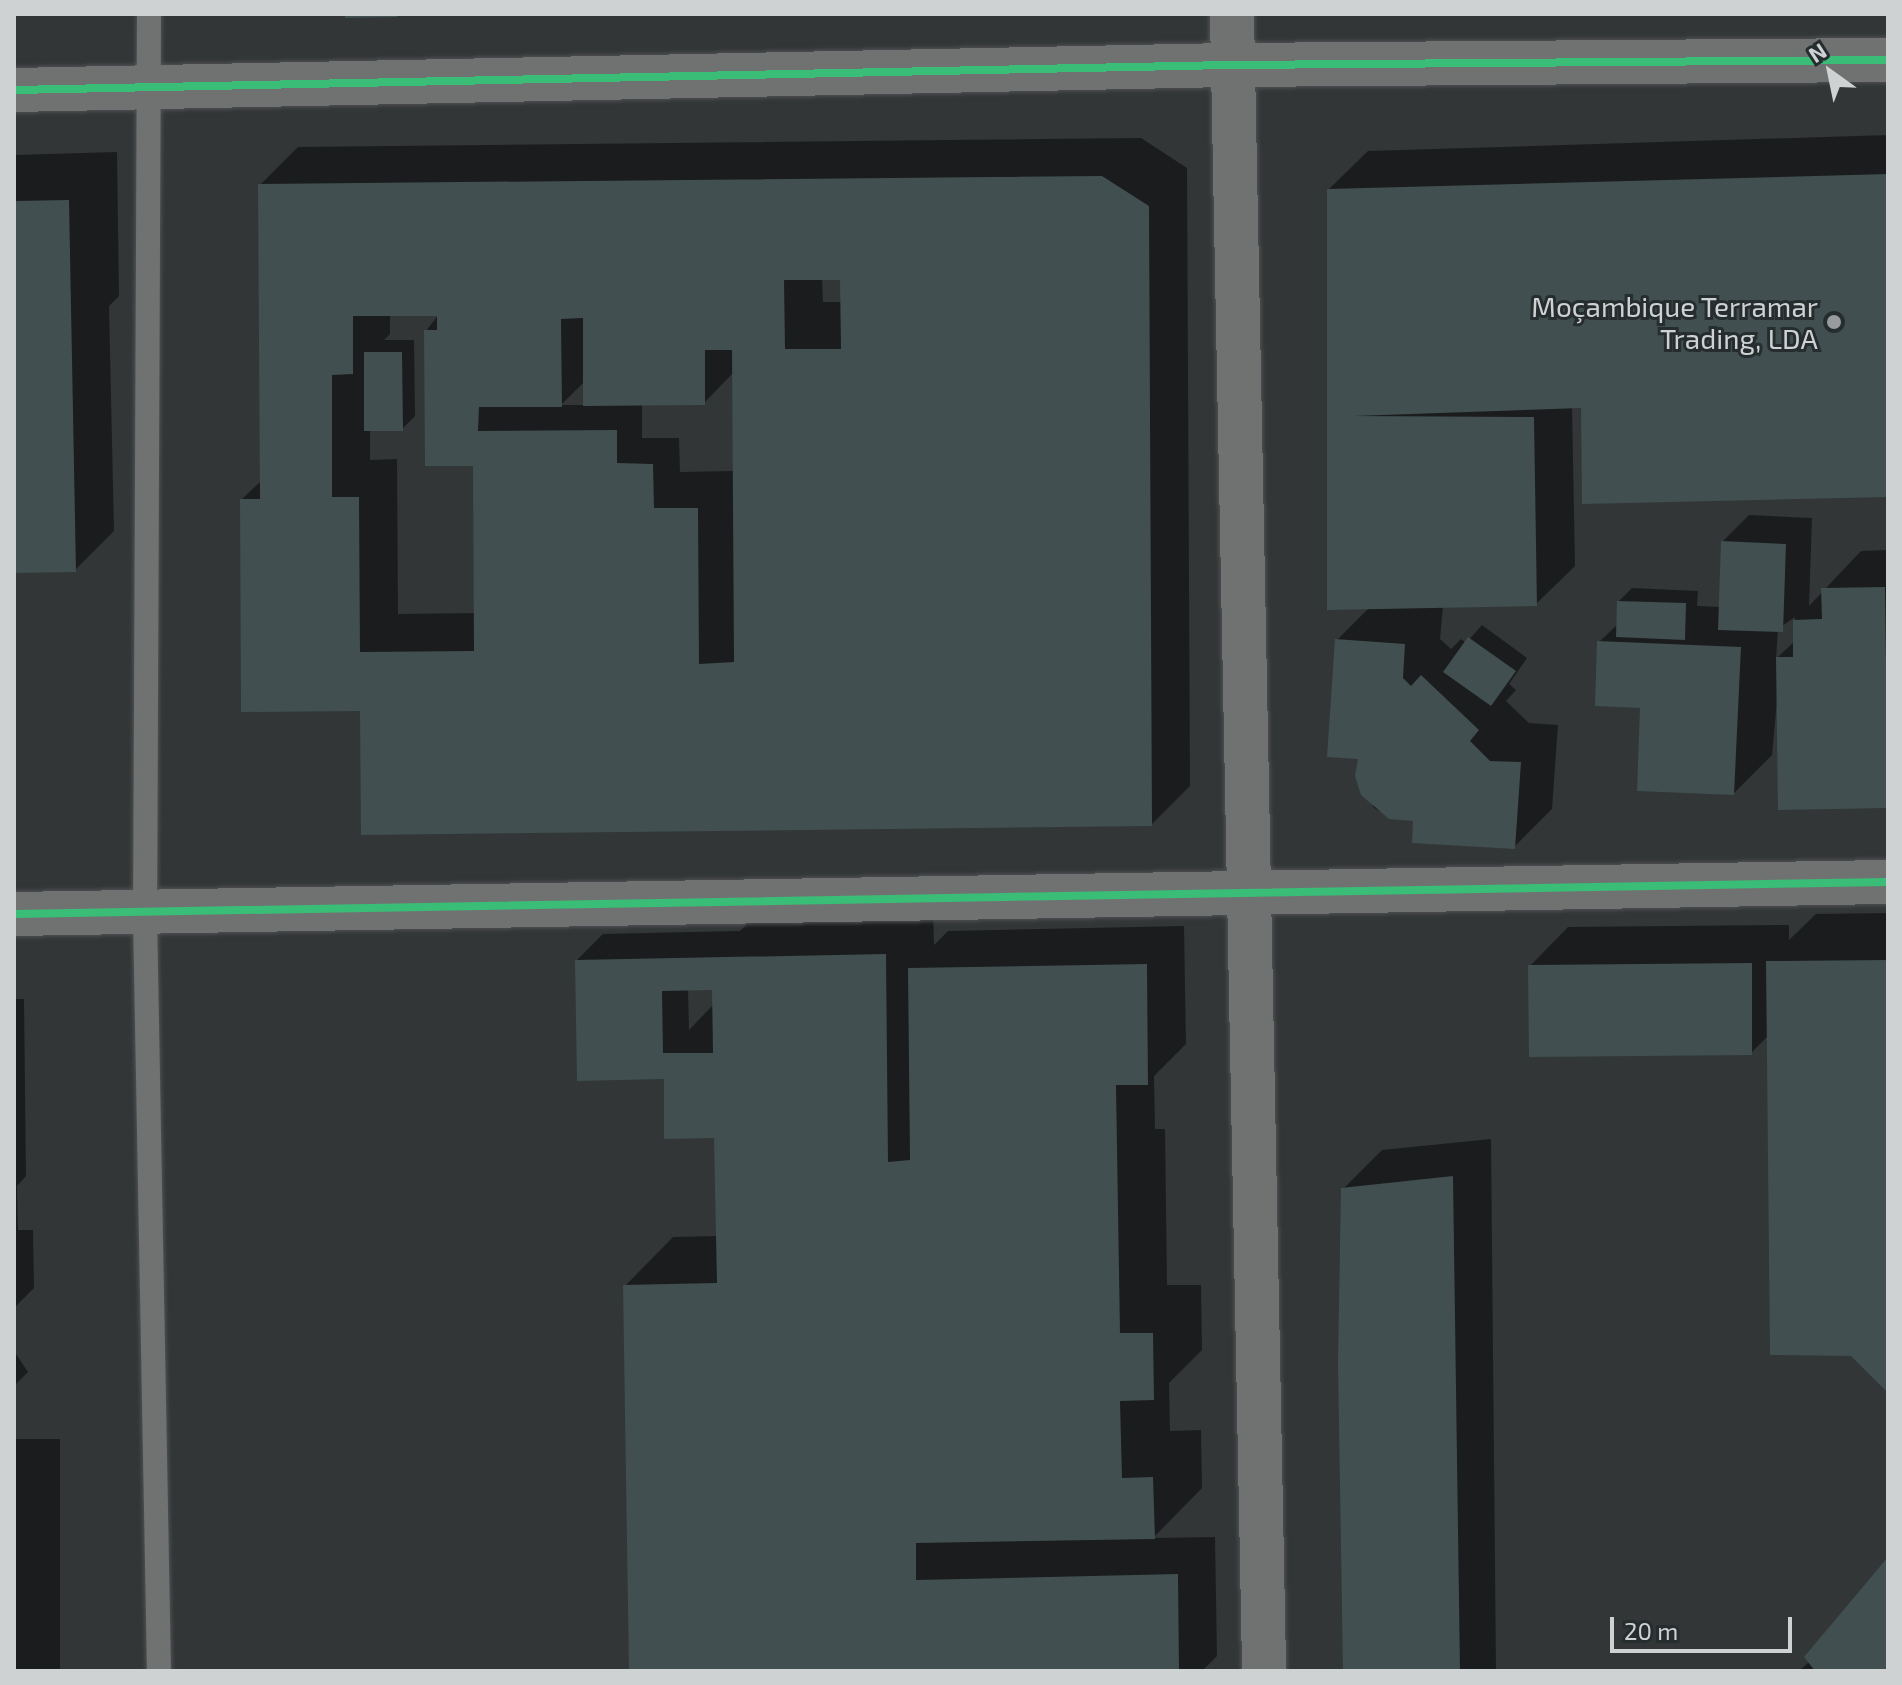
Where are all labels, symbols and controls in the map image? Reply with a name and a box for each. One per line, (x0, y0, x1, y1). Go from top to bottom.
north arrow (1790, 32, 1870, 112)
text: N (1803, 37, 1831, 67)
place label: Moçambique Terramar Trading, LDA (1531, 289, 1818, 355)
marker: Moçambique Terramar Trading, LDA (1825, 313, 1843, 331)
scale bar (1614, 1601, 1796, 1651)
text: 20 m (1624, 1616, 1678, 1645)

